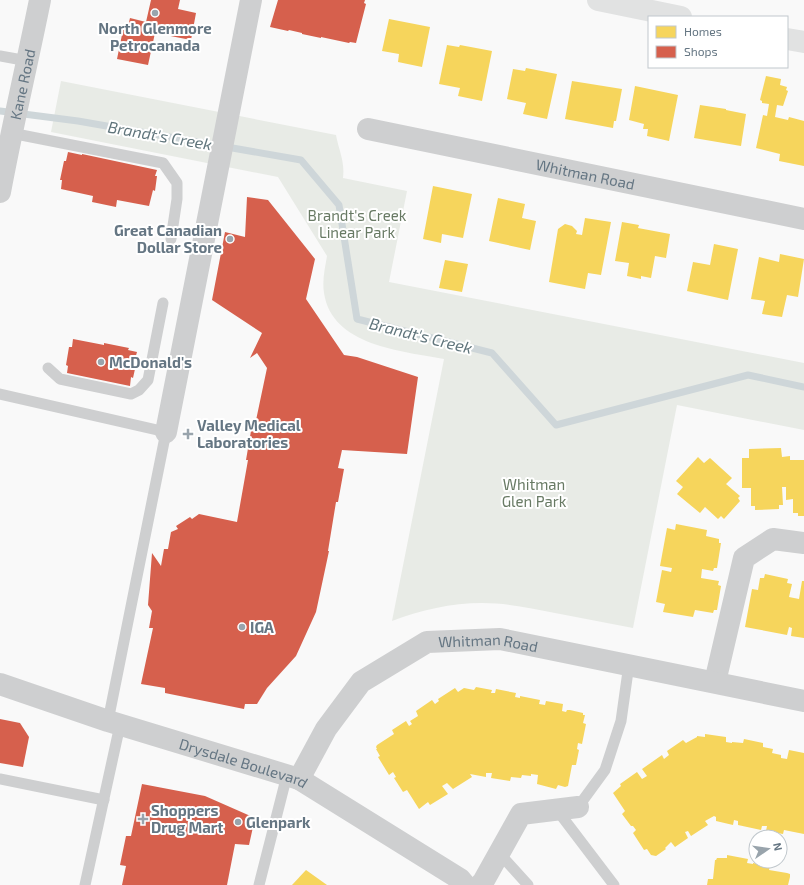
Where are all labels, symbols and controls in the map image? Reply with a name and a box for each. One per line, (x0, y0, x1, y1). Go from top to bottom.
marker: North Glenmore Petrocanada (150, 8, 160, 18)
legend (648, 16, 788, 68)
place label: North Glenmore Petrocanada (98, 19, 212, 54)
text: Homes (684, 24, 722, 38)
text: Shops (684, 44, 718, 58)
street label: Kane Road (6, 47, 39, 121)
water label: Brandt's Creek (106, 116, 214, 154)
street label: Whitman Road (534, 155, 636, 193)
park label: Brandt's Creek Linear Park (308, 206, 407, 241)
place label: Great Canadian Dollar Store (114, 221, 222, 256)
marker: Great Canadian Dollar Store (225, 234, 235, 244)
water label: Brandt's Creek (368, 313, 474, 357)
place label: McDonald's (109, 353, 192, 371)
marker: McDonald's (96, 357, 106, 367)
place label: Valley Medical Laboratories (197, 416, 301, 451)
marker: Valley Medical Laboratories (182, 428, 194, 440)
park label: Whitman Glen Park (502, 475, 567, 510)
place label: IGA (250, 618, 274, 636)
marker: IGA (237, 622, 247, 632)
street label: Whitman Road (438, 630, 540, 656)
street label: Drysdale Boulevard (177, 734, 312, 791)
place label: Shoppers Drug Mart (151, 801, 223, 836)
place label: Glenpark (246, 813, 311, 831)
marker: Shoppers Drug Mart (138, 814, 148, 824)
marker: Glenpark (233, 817, 243, 827)
north arrow (748, 829, 788, 869)
text: N (771, 841, 785, 852)

